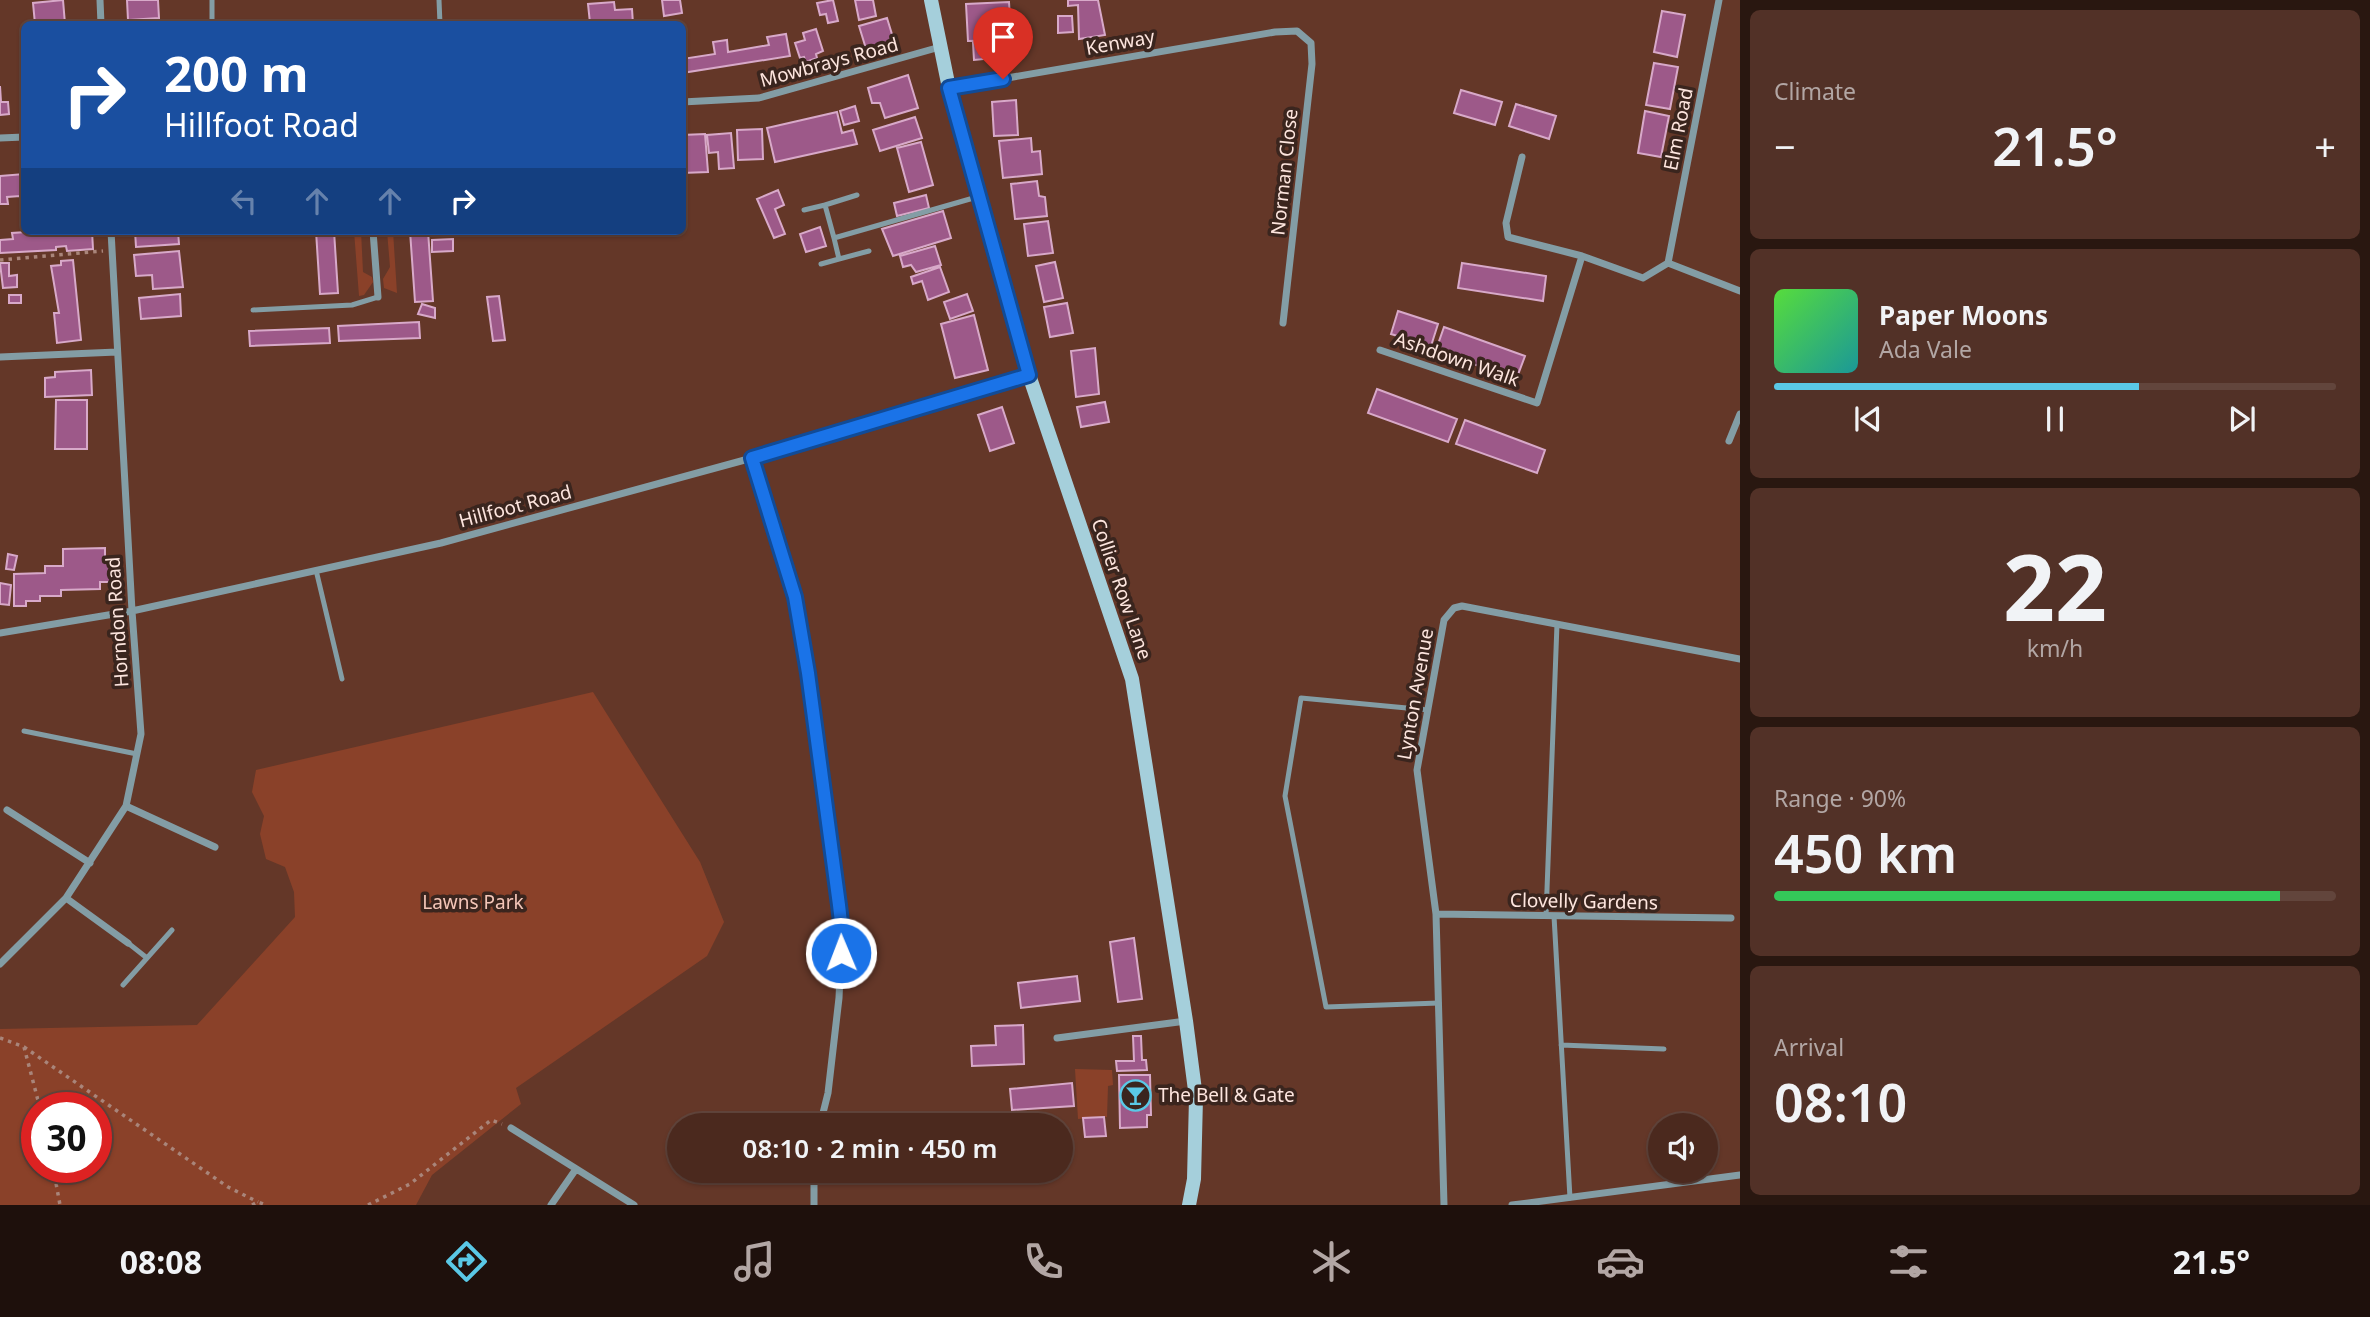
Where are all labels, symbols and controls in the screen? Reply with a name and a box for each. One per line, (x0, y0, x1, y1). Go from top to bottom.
pin (973, 7, 1033, 79)
icon: arrive (984, 18, 1022, 56)
street label: Kenway (1084, 23, 1157, 61)
street label: Mowbrays Road (757, 31, 901, 93)
text: 200 m (164, 40, 309, 106)
icon: right (49, 49, 140, 140)
text: Climate (1774, 75, 1856, 107)
street label: Elm Road (1657, 85, 1699, 173)
text: Hillfoot Road (164, 103, 359, 146)
street label: Norman Close (1264, 107, 1304, 237)
text: 21.5° (1992, 110, 2118, 181)
text: − (1774, 120, 1796, 172)
text: + (2314, 120, 2336, 172)
icon: left (225, 182, 263, 220)
icon: ahead (298, 182, 336, 220)
icon: ahead (371, 182, 409, 220)
icon: right (444, 182, 482, 220)
text: Paper Moons (1879, 297, 2048, 333)
street label: Ashdown Walk (1391, 325, 1523, 393)
text: Ada Vale (1879, 333, 1972, 365)
icon: previous (1849, 400, 1887, 438)
icon: pause (2036, 400, 2074, 438)
icon: next (2223, 400, 2261, 438)
street label: Hillfoot Road (456, 478, 574, 534)
street label: Collier Row Lane (1086, 515, 1158, 663)
text: 22 (2003, 524, 2107, 648)
street label: Horndon Road (99, 556, 135, 688)
street label: Lynton Avenue (1391, 626, 1439, 762)
text: km/h (2027, 632, 2083, 664)
text: Range · 90% (1774, 782, 1906, 814)
text: 450 km (1774, 817, 1957, 888)
street label: Clovelly Gardens (1510, 887, 1658, 915)
park label: Lawns Park (422, 889, 524, 915)
position arrow (804, 916, 878, 990)
text: Arrival (1774, 1031, 1844, 1063)
text: 08:10 (1774, 1066, 1907, 1137)
bar icon: The Bell & Gate (1118, 1078, 1152, 1112)
place label: The Bell & Gate (1158, 1082, 1295, 1108)
speed limit sign: 30 (21, 1092, 112, 1183)
map controls (1648, 1113, 1718, 1183)
button: sound (1648, 1113, 1718, 1183)
text: 08:10 · 2 min · 450 m (743, 1130, 997, 1166)
icon: directions (442, 1237, 491, 1286)
icon: music (730, 1237, 779, 1286)
icon: phone (1019, 1237, 1068, 1286)
icon: climate (1307, 1237, 1356, 1286)
icon: car (1596, 1237, 1645, 1286)
icon: filters (1884, 1237, 1933, 1286)
text: 08:08 (120, 1240, 202, 1283)
text: 21.5° (2173, 1240, 2250, 1283)

